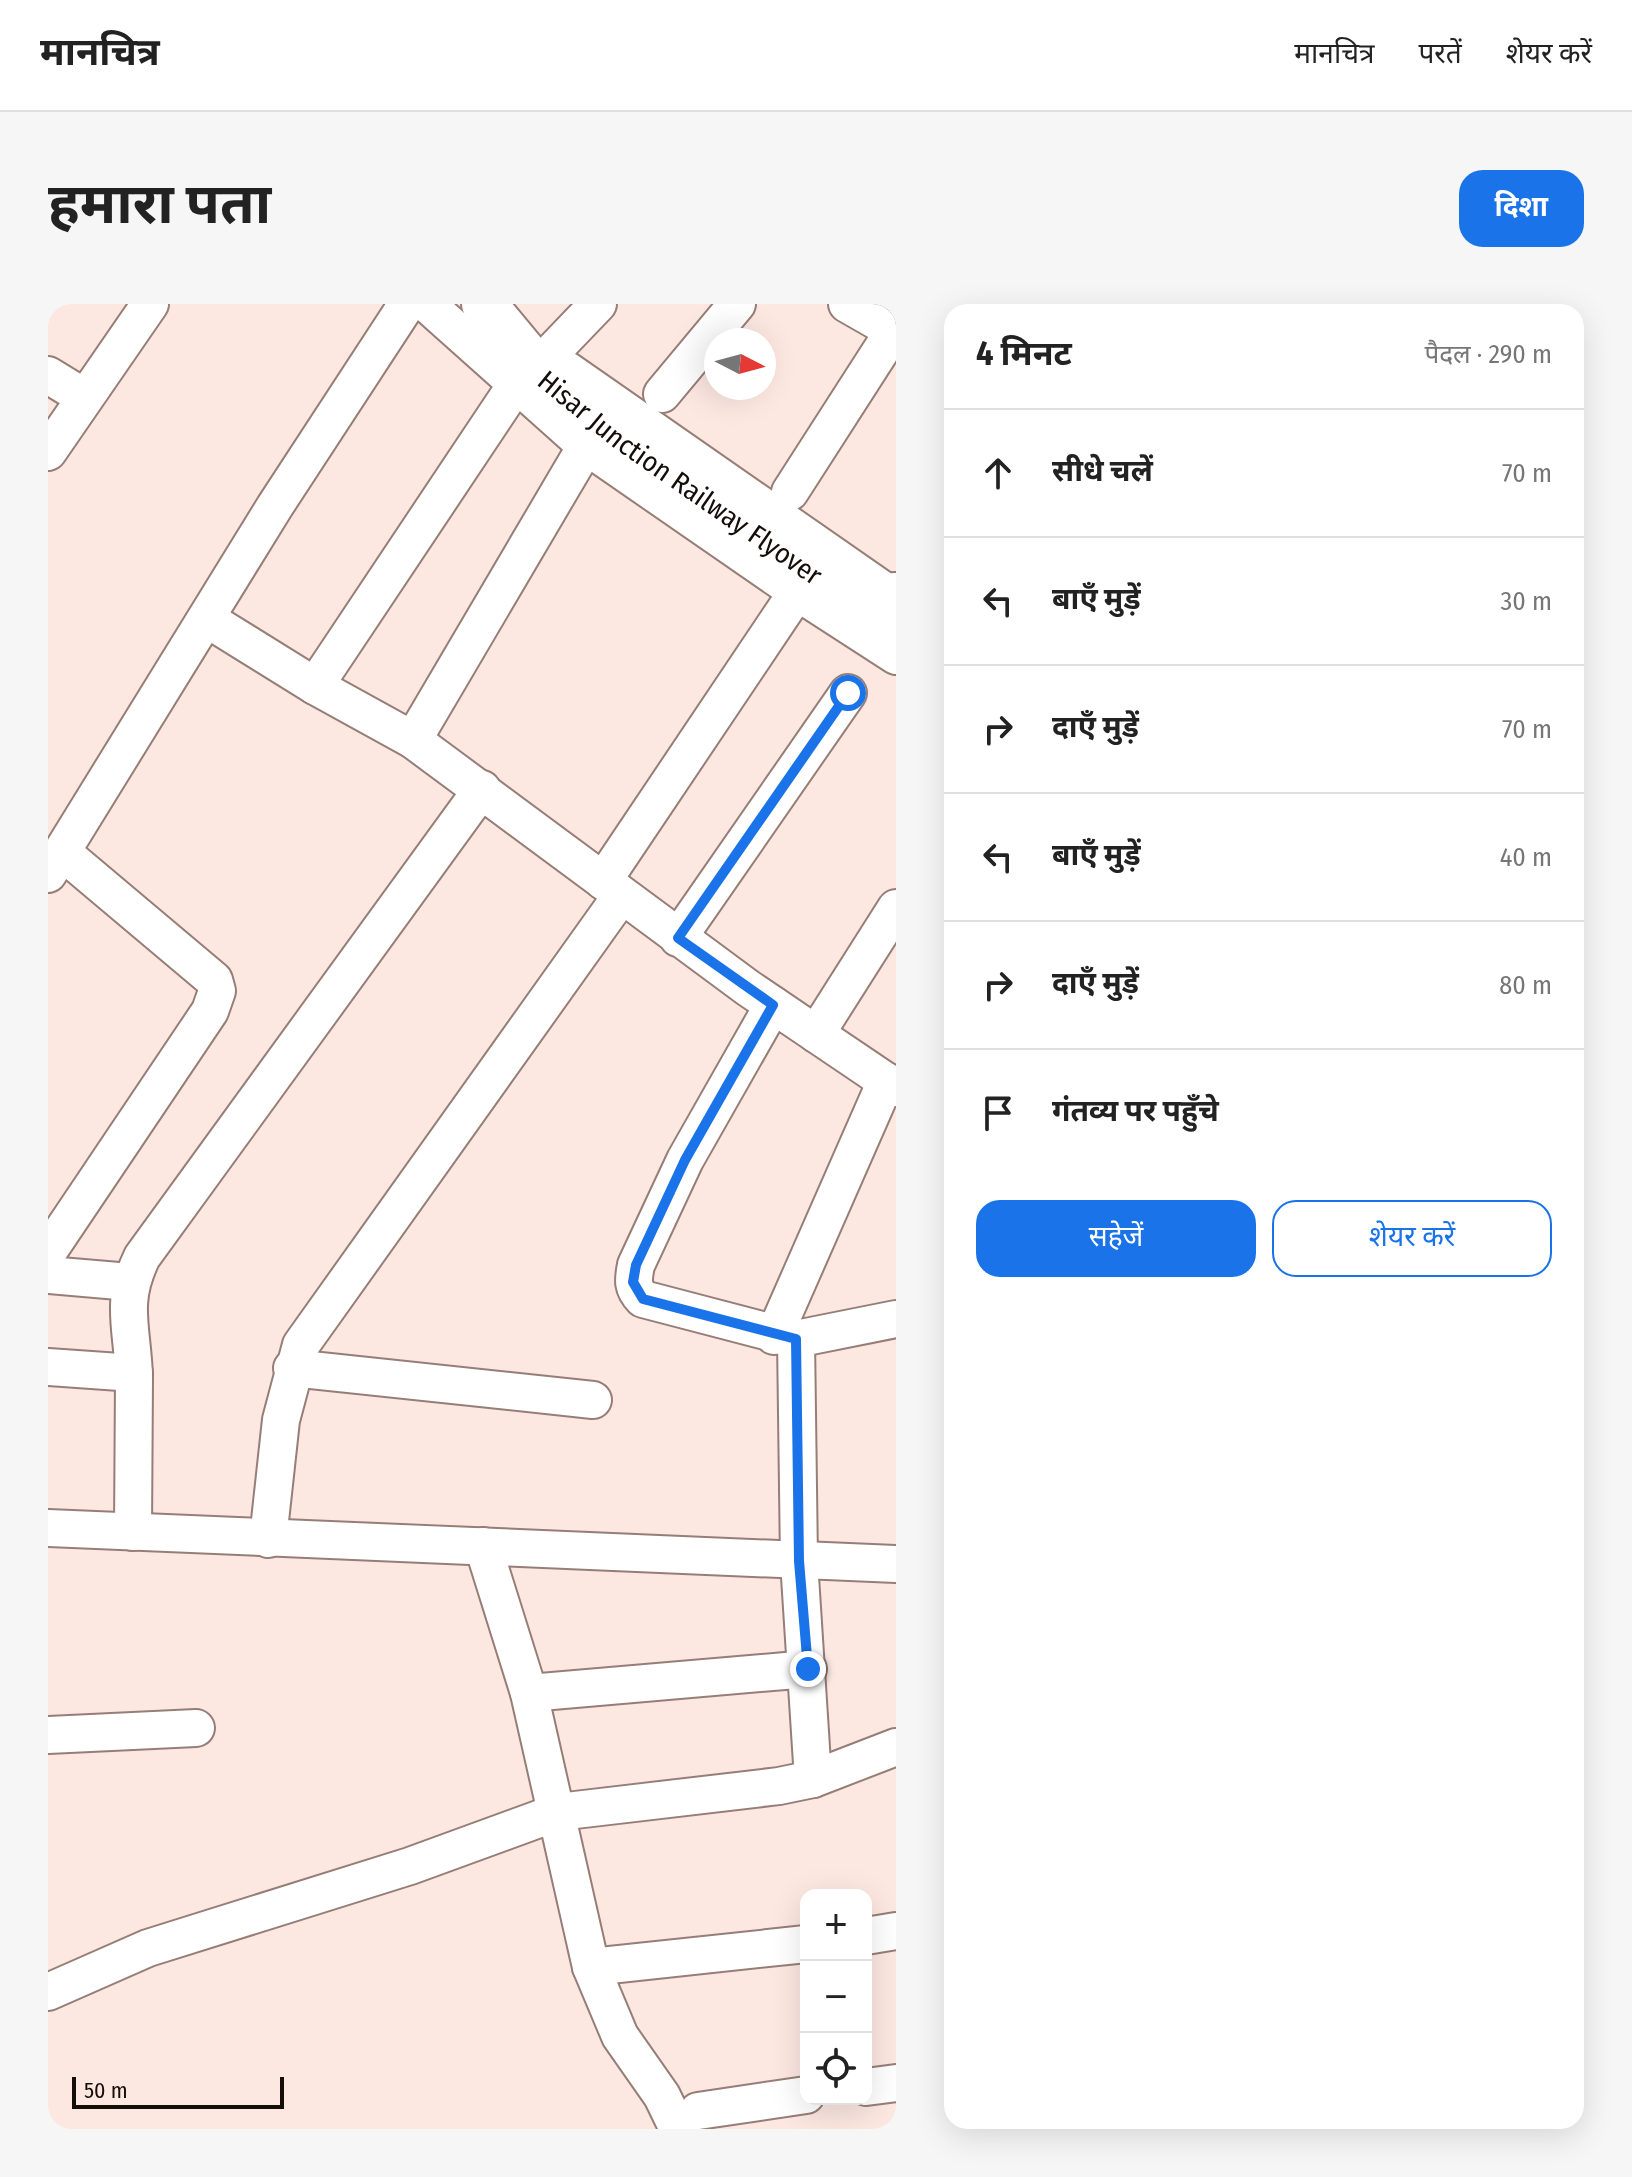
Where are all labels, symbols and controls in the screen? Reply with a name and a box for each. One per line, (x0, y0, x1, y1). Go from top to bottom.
text: मानचित्र (40, 29, 160, 75)
text: मानचित्र (1294, 37, 1374, 70)
text: परतें (1418, 37, 1462, 70)
text: शेयर करें (1506, 37, 1592, 70)
button: दिशा (1459, 170, 1584, 247)
text: हमारा पता (48, 171, 271, 238)
north arrow (704, 328, 776, 400)
text: 4 मिनट (976, 333, 1072, 374)
text: पैदल · 290 m (1424, 339, 1552, 370)
street label: Hisar Junction Railway Flyover (532, 363, 829, 592)
icon: ahead (976, 451, 1020, 495)
text: सीधे चलें (1052, 453, 1153, 489)
text: 70 m (1502, 458, 1552, 489)
icon: left (976, 579, 1020, 623)
text: बाएँ मुड़ें (1052, 581, 1141, 617)
text: 30 m (1501, 586, 1552, 617)
route start (830, 675, 866, 711)
icon: right (976, 707, 1020, 751)
text: दाएँ मुड़ें (1052, 709, 1139, 745)
text: 70 m (1502, 714, 1552, 745)
icon: left (976, 835, 1020, 879)
text: बाएँ मुड़ें (1052, 837, 1141, 873)
text: 40 m (1500, 842, 1552, 873)
icon: right (976, 963, 1020, 1007)
text: दाएँ मुड़ें (1052, 965, 1139, 1001)
text: 80 m (1499, 970, 1552, 1001)
icon: arrive (976, 1091, 1020, 1135)
text: गंतव्य पर पहुँचे (1052, 1093, 1219, 1129)
button: सहेजें (976, 1200, 1256, 1277)
button: शेयर करें (1272, 1200, 1552, 1277)
route end (790, 1651, 826, 1687)
map controls (800, 1889, 872, 2105)
button: + (800, 1889, 872, 1961)
button: − (800, 1961, 872, 2033)
button: locate (800, 2033, 872, 2105)
scale bar (72, 2073, 284, 2109)
text: 50 m (84, 2077, 128, 2104)

